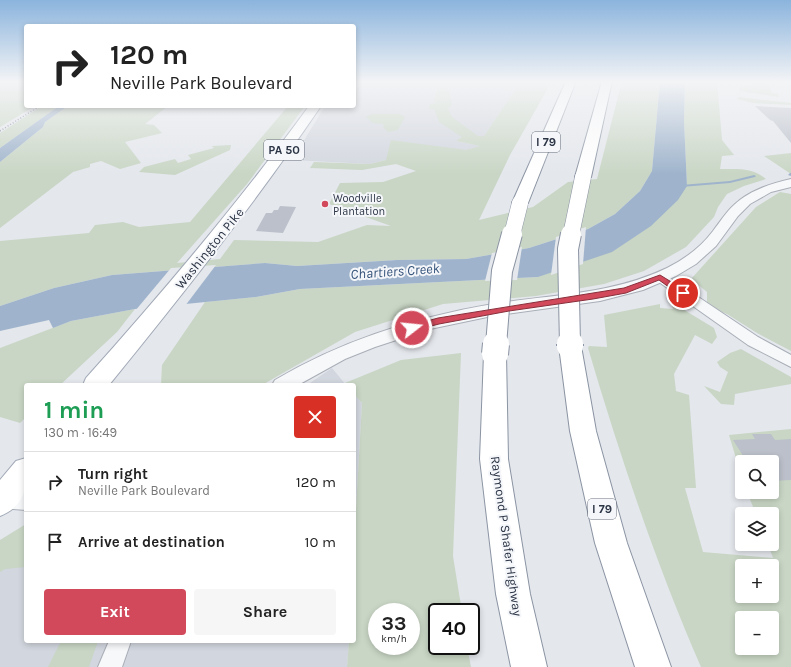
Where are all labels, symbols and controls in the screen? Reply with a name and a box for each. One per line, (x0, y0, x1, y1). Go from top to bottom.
text: 120 m (110, 38, 188, 71)
icon: right (44, 40, 96, 92)
text: Neville Park Boulevard (110, 72, 293, 94)
road number: I 79 (532, 132, 560, 152)
road number: PA 50 (264, 140, 304, 160)
place label: Woodville Plantation (333, 192, 385, 218)
marker: Woodville Plantation (320, 199, 330, 209)
street label: Washington Pike (172, 204, 247, 292)
water label: Chartiers Creek (350, 260, 441, 283)
pin (666, 276, 700, 310)
icon: arrive (672, 282, 694, 304)
position arrow (391, 307, 433, 349)
text: 1 min (44, 396, 104, 424)
button: close (294, 396, 336, 438)
text: 130 m · 16:49 (44, 425, 117, 440)
street label: Raymond P Shafer Highway (488, 455, 525, 617)
map controls (735, 455, 779, 655)
button: search (735, 455, 779, 499)
text: Turn right (78, 465, 148, 483)
icon: right (44, 471, 66, 493)
text: 120 m (296, 473, 336, 491)
text: Neville Park Boulevard (78, 483, 210, 498)
road number: I 79 (588, 499, 616, 519)
button: layers (735, 507, 779, 551)
icon: arrive (44, 531, 66, 553)
text: Arrive at destination (78, 533, 225, 551)
text: 10 m (305, 533, 336, 551)
button: + (735, 559, 779, 603)
button: Exit (44, 589, 186, 635)
button: Share (194, 589, 336, 635)
speed limit sign: 40 (428, 603, 480, 655)
button: − (735, 611, 779, 655)
text: 33 (382, 612, 406, 635)
text: km/h (381, 633, 407, 645)

